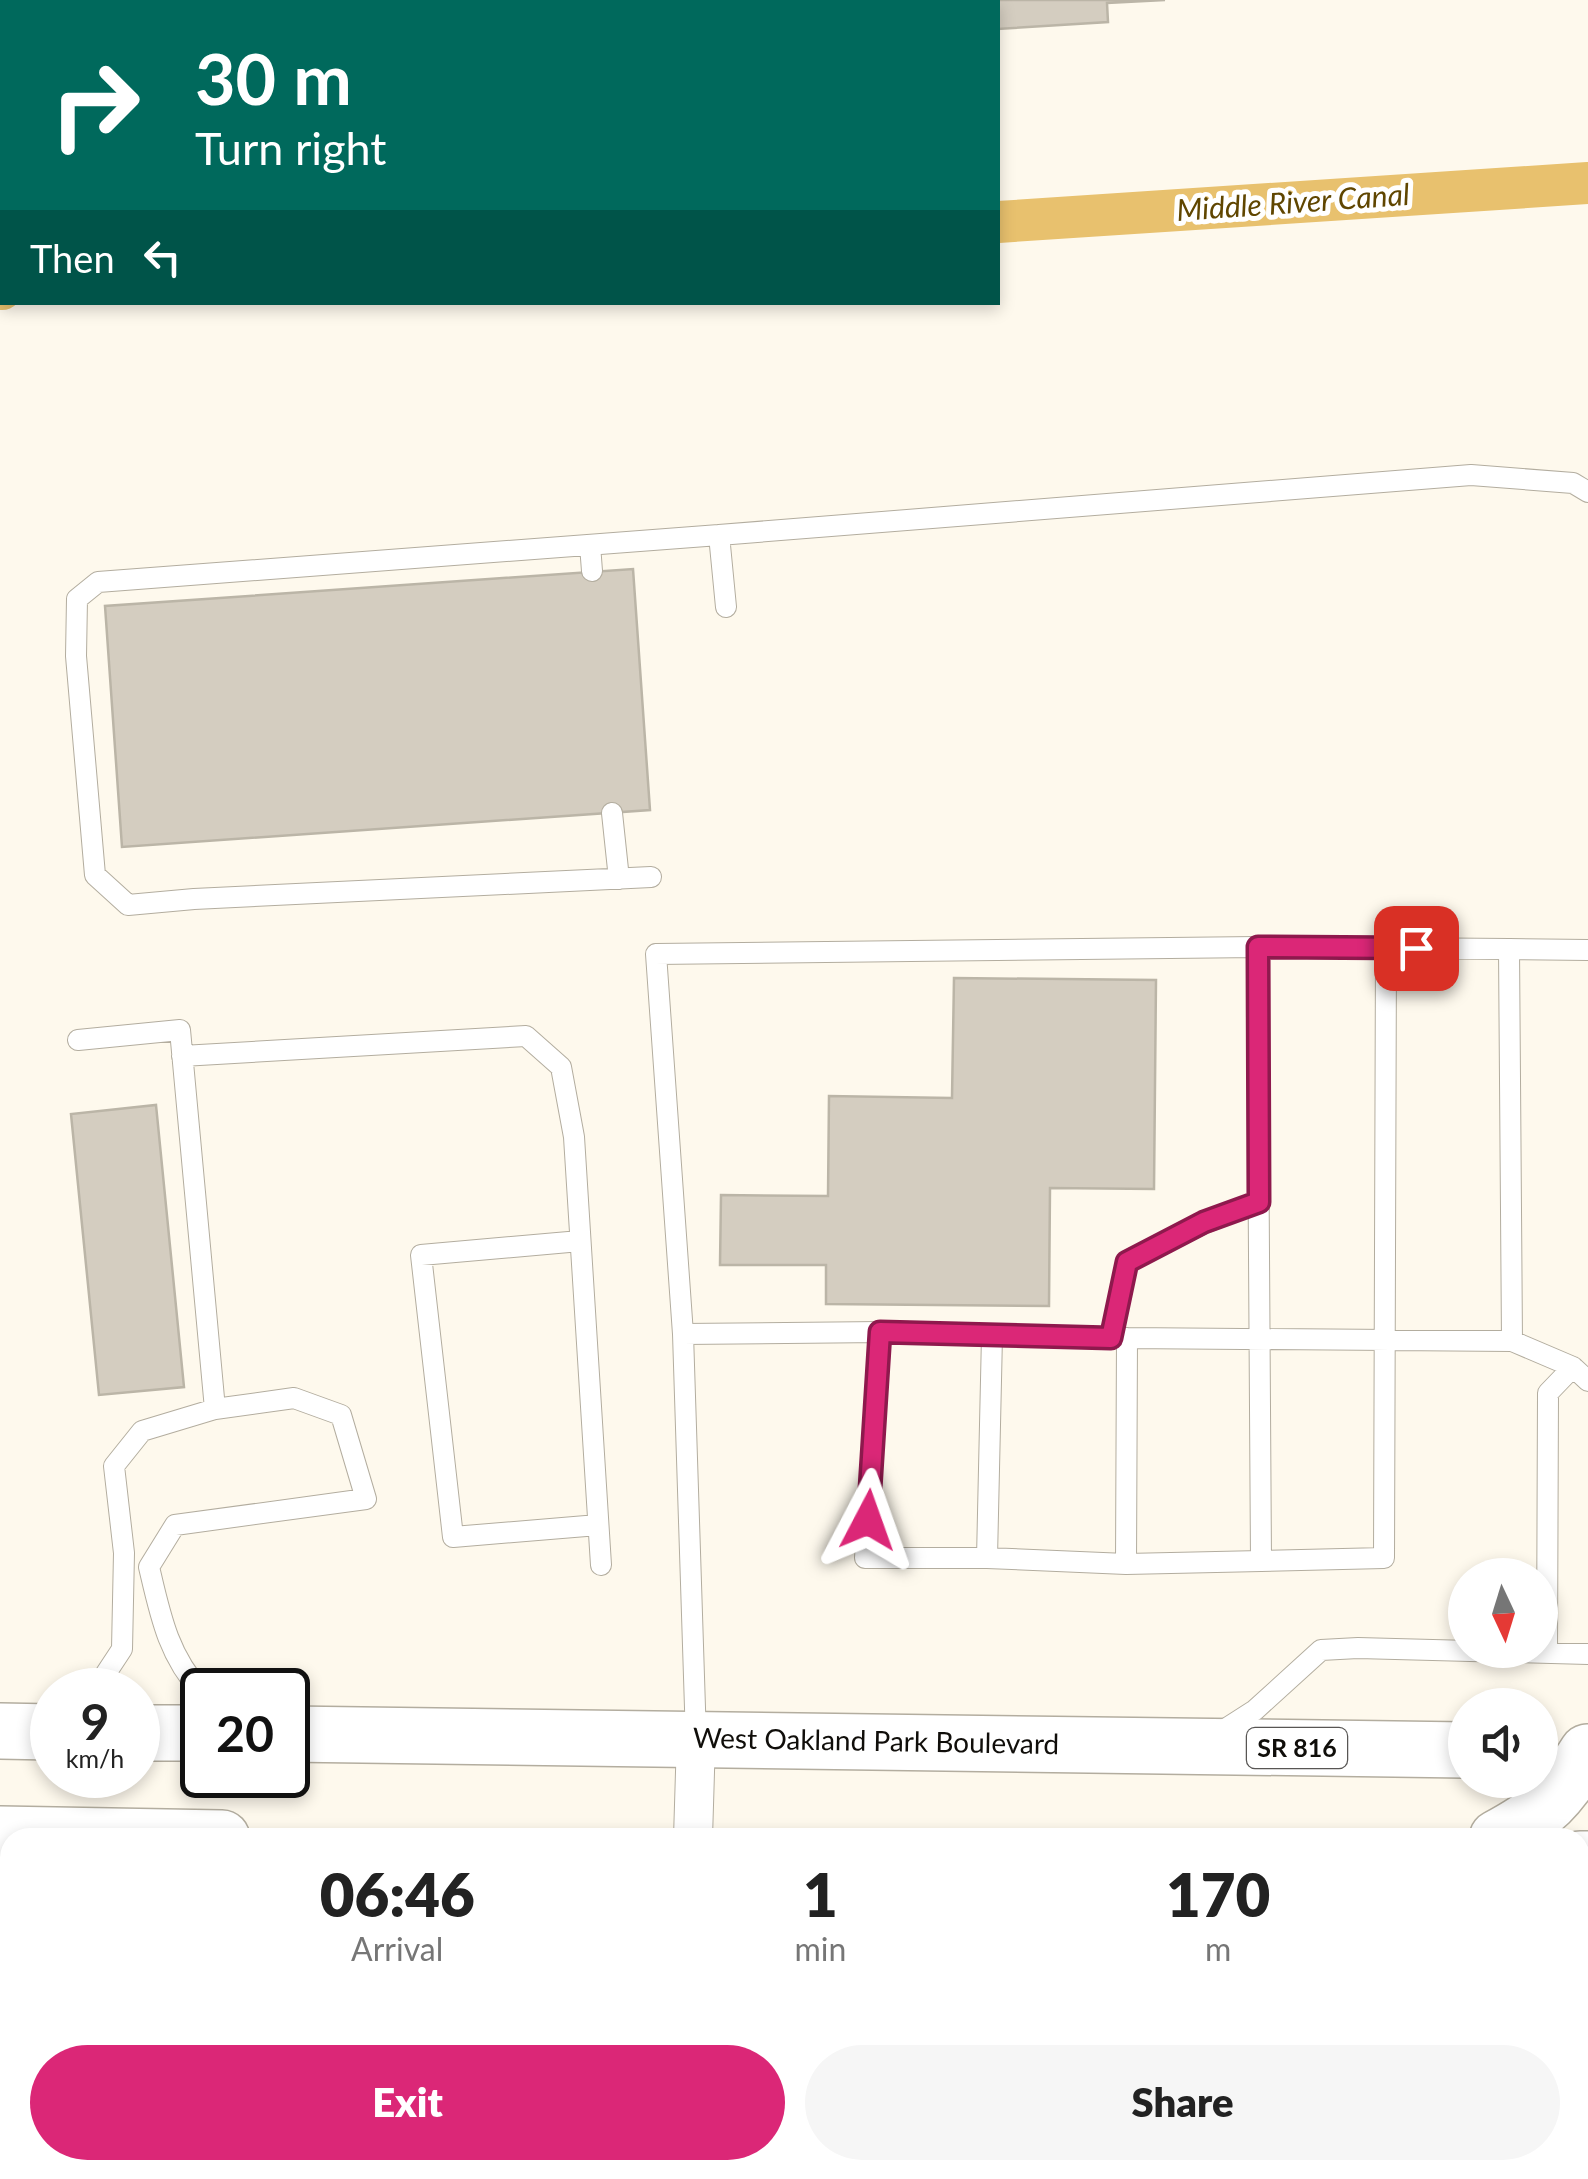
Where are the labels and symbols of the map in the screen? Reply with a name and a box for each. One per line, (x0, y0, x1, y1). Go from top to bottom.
water label: Middle River Canal (1175, 175, 1411, 227)
pin (1374, 906, 1459, 991)
position arrow (816, 1468, 920, 1572)
north arrow (1448, 1558, 1558, 1668)
speed limit sign: 20 (180, 1668, 310, 1798)
street label: West Oakland Park Boulevard (693, 1720, 1059, 1760)
road number: SR 816 (1247, 1728, 1347, 1768)

